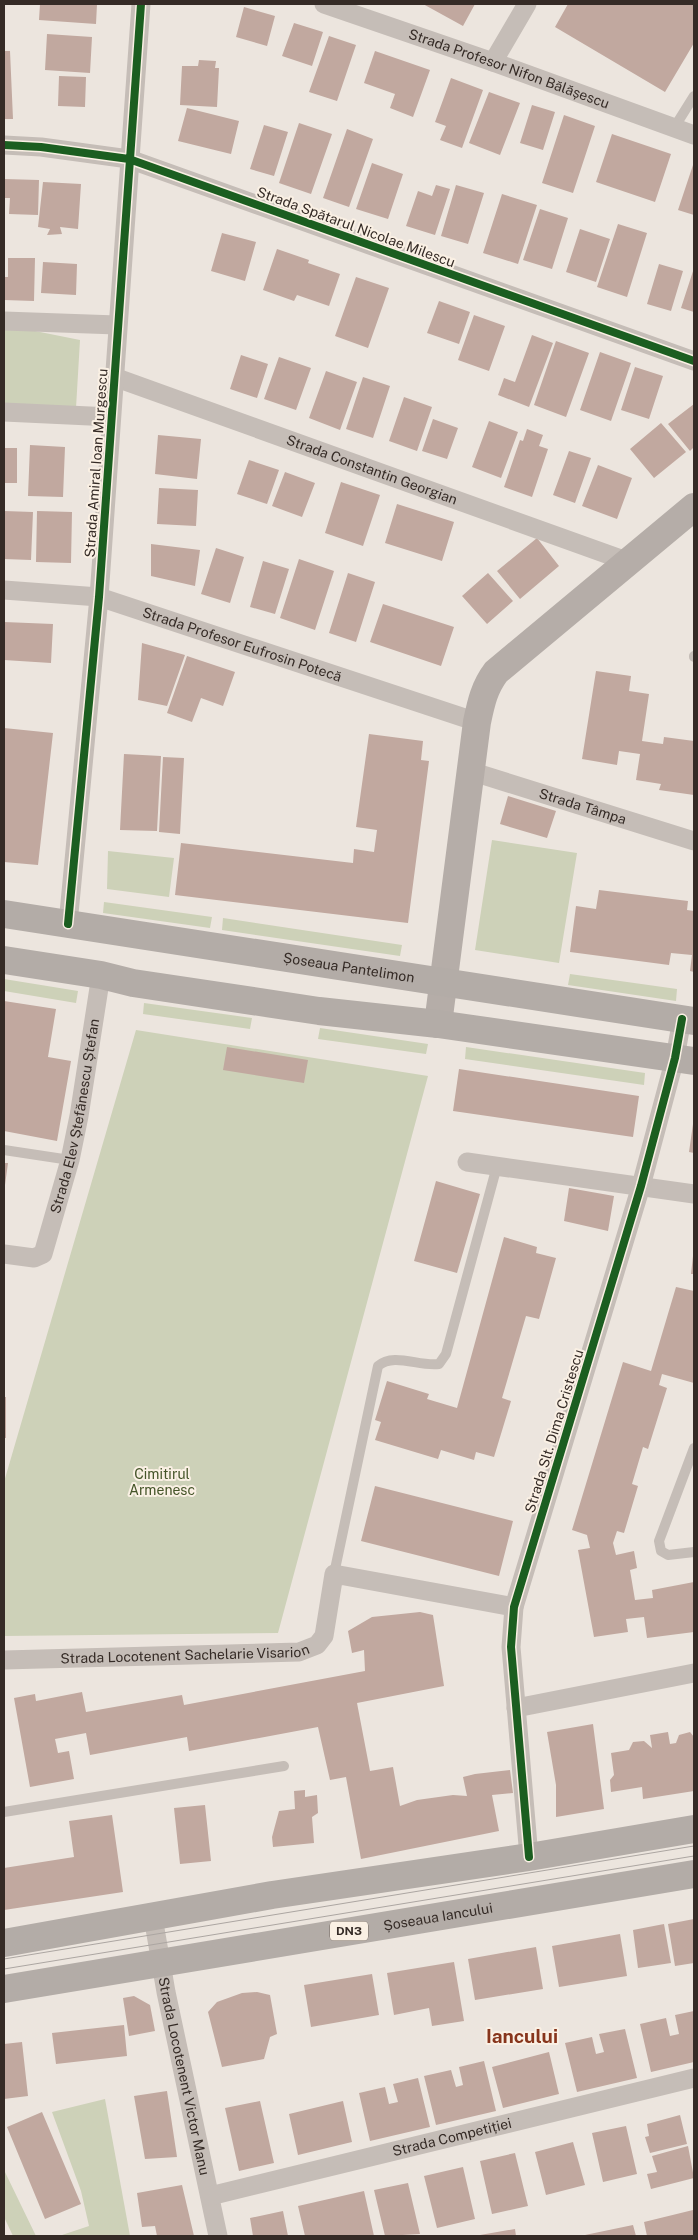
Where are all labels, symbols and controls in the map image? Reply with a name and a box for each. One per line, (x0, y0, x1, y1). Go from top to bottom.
street label: Strada Profesor Nifon Bălășescu (407, 26, 612, 112)
street label: Strada Spătarul Nicolae Milescu (255, 184, 457, 270)
street label: Strada Amiral Ioan Murgescu (81, 368, 111, 558)
street label: Strada Constantin Georgian (284, 432, 459, 508)
street label: Strada Profesor Eufrosin Potecă (140, 604, 344, 685)
street label: Strada Tâmpa (537, 785, 628, 827)
street label: Șoseaua Pantelimon (282, 949, 416, 986)
street label: Strada Elev Ștefănescu Ștefan (47, 1017, 102, 1215)
street label: Strada Slt. Dima Cristescu (522, 1347, 586, 1515)
park label: Cimitirul Armenesc (129, 1466, 195, 1498)
street label: Strada Locotenent Sachelarie Visarion (60, 1641, 312, 1666)
street label: Șoseaua Iancului (382, 1900, 494, 1934)
road number: DN3 (330, 1922, 368, 1940)
street label: Strada Locotenent Victor Manu (156, 1976, 213, 2176)
district label: Iancului (486, 2025, 558, 2047)
street label: Strada Competiției (391, 2115, 513, 2159)

